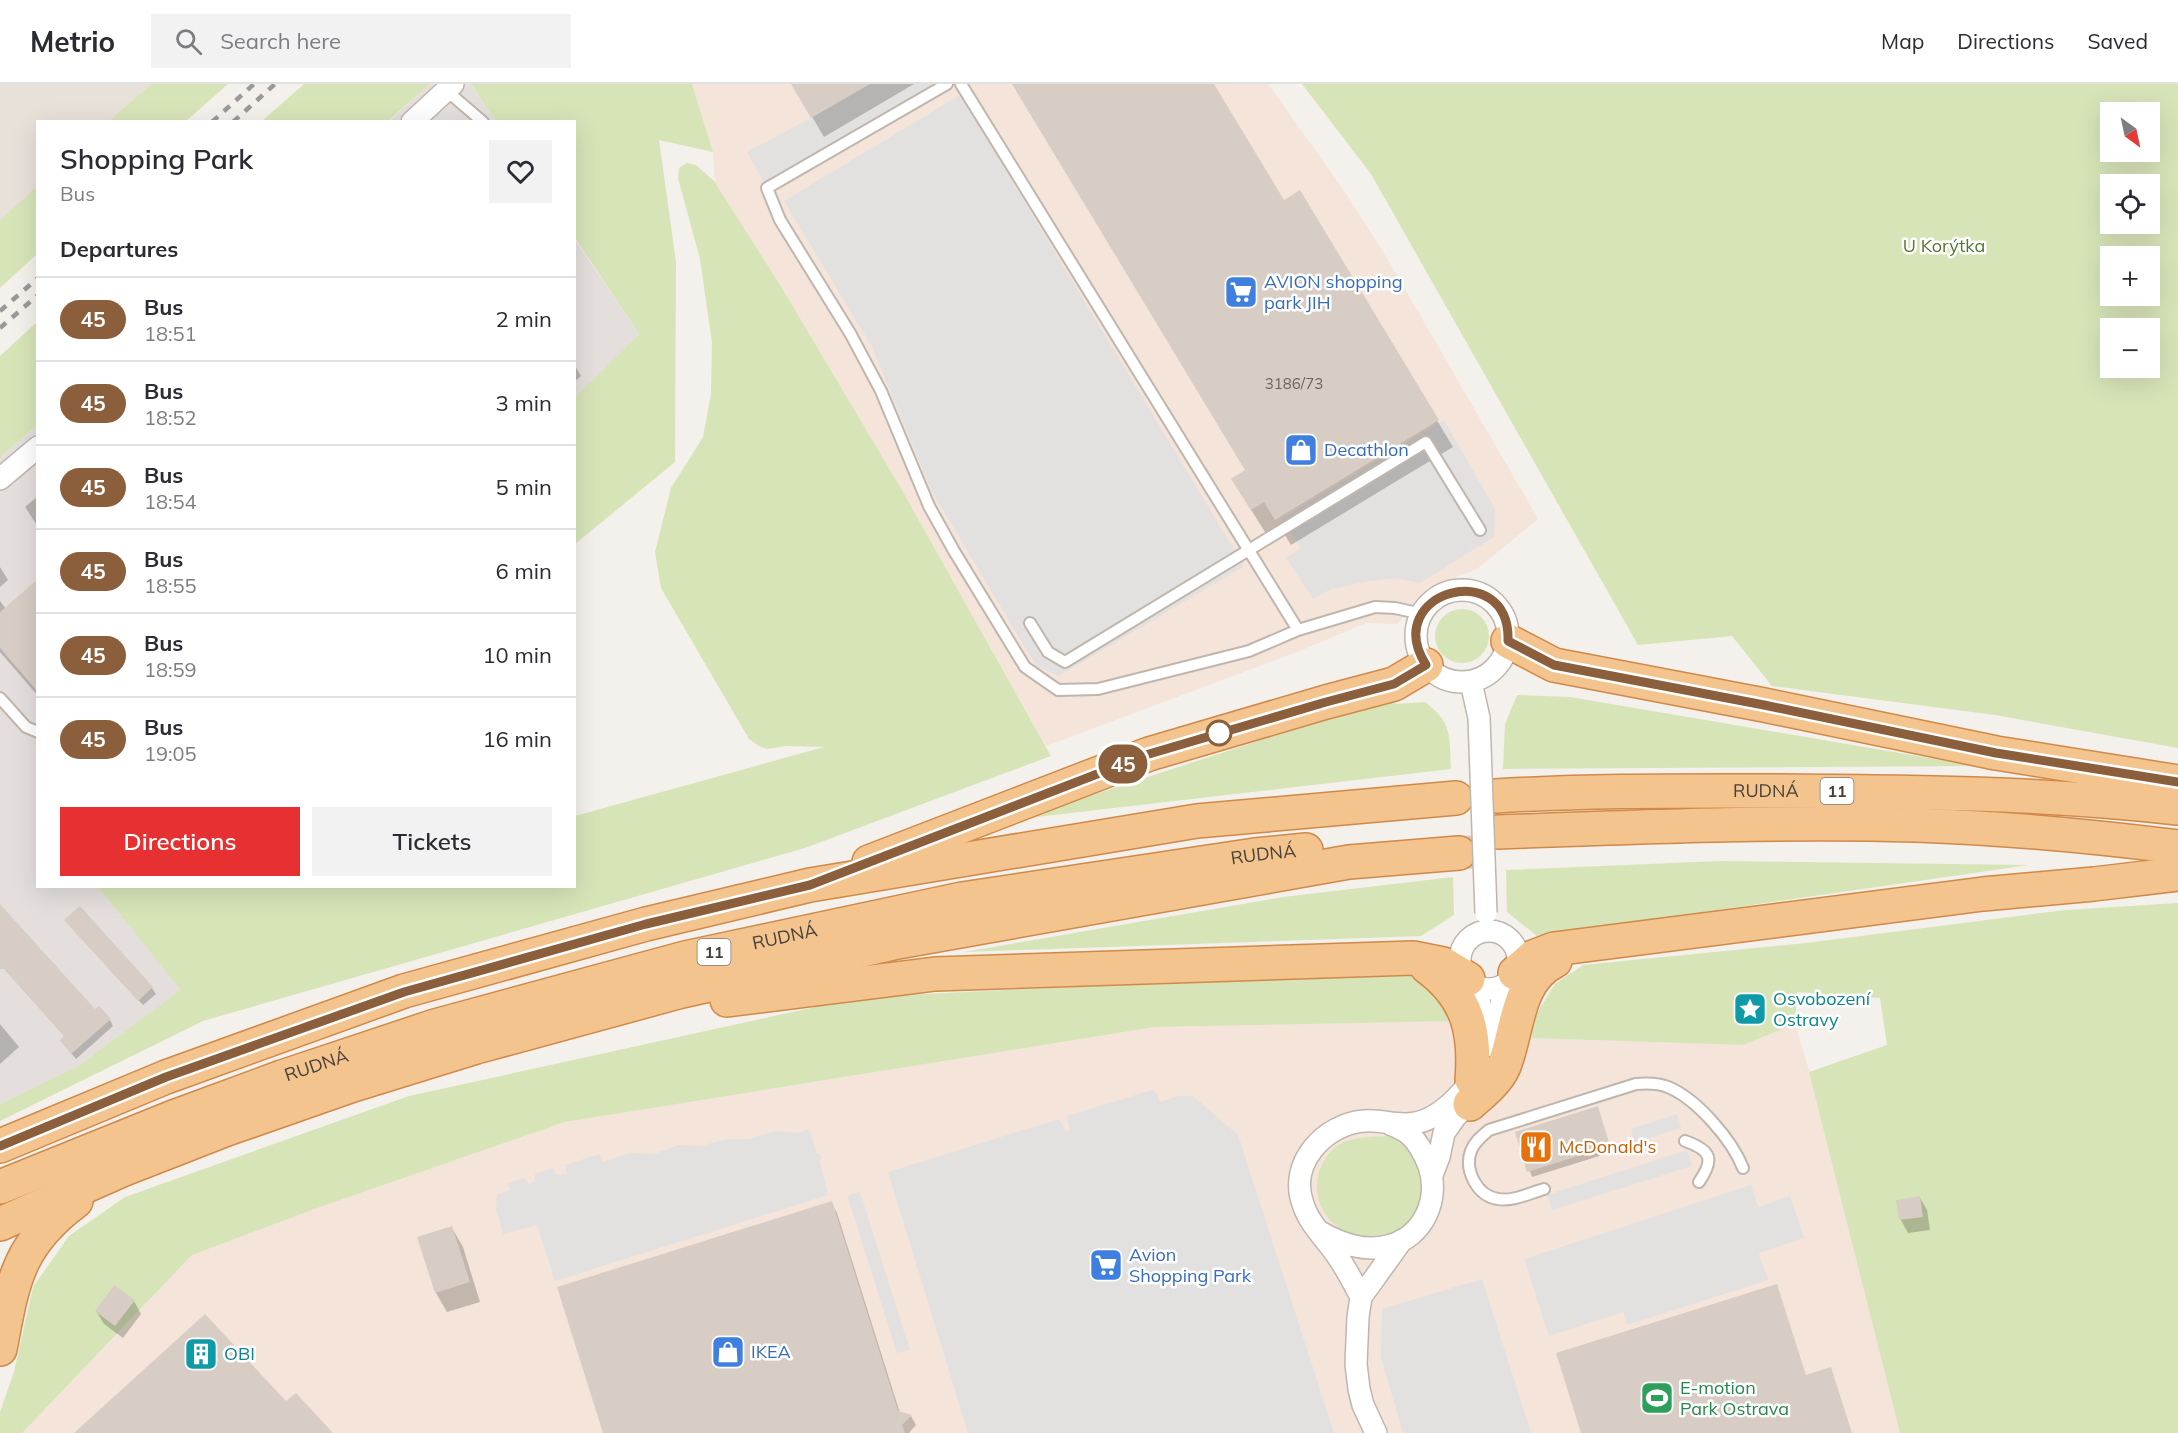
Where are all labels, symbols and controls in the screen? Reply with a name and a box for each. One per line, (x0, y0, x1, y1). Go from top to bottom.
search box (151, 14, 571, 68)
text: Metrio (30, 24, 115, 59)
icon: search (172, 25, 205, 58)
text: Search here (220, 27, 341, 55)
text: Map (1881, 28, 1924, 54)
text: Directions (1957, 28, 2054, 54)
text: Saved (2087, 28, 2148, 54)
north arrow (2100, 102, 2160, 162)
map controls (2100, 102, 2160, 378)
button: heart (489, 140, 552, 203)
text: Shopping Park (60, 141, 253, 176)
button: locate (2100, 174, 2160, 234)
text: Bus (60, 181, 95, 206)
park label: U Korýtka (1903, 234, 1985, 257)
text: Departures (60, 235, 178, 263)
button: + (2100, 246, 2160, 306)
place label: AVION shopping park JIH (1264, 270, 1403, 314)
supermarket icon: AVION shopping park JIH (1223, 274, 1259, 310)
text: Bus (144, 293, 183, 321)
text: 2 min (496, 305, 552, 333)
text: 45 (80, 306, 106, 332)
button: − (2100, 318, 2160, 378)
text: 18:51 (144, 321, 197, 346)
house number: 3186/73 (1265, 374, 1323, 393)
text: Bus (144, 377, 183, 405)
text: 3 min (496, 389, 552, 417)
text: 45 (80, 390, 106, 416)
text: 18:52 (144, 405, 197, 430)
shop icon: Decathlon (1283, 432, 1319, 468)
place label: Decathlon (1324, 438, 1409, 461)
text: Bus (144, 461, 183, 489)
text: 5 min (496, 473, 552, 501)
text: 45 (80, 474, 106, 500)
text: 18:54 (144, 489, 197, 514)
text: Bus (144, 545, 183, 573)
text: 6 min (496, 557, 552, 585)
text: 45 (80, 558, 106, 584)
text: 18:55 (144, 573, 197, 598)
text: Bus (144, 629, 183, 657)
text: 10 min (482, 641, 552, 669)
text: 45 (80, 642, 106, 668)
text: 18:59 (144, 657, 197, 682)
text: Bus (144, 713, 183, 741)
unlabelled marker (1206, 720, 1232, 746)
text: 16 min (482, 725, 552, 753)
text: 45 (80, 726, 106, 752)
text: 19:05 (144, 741, 197, 766)
line badge: 45 (1096, 744, 1150, 784)
text: 45 (1110, 751, 1136, 777)
road number: 11 (1820, 778, 1854, 804)
street label: RUDNÁ (1733, 779, 1799, 802)
button: Directions (60, 807, 300, 876)
button: Tickets (312, 807, 552, 876)
street label: RUDNÁ (1229, 839, 1297, 870)
street label: RUDNÁ (750, 918, 819, 954)
road number: 11 (698, 939, 730, 965)
place label: Osvobození Ostravy (1773, 987, 1872, 1031)
place icon: Osvobození Ostravy (1732, 991, 1768, 1027)
street label: RUDNÁ (281, 1044, 351, 1086)
restaurant icon: McDonald's (1518, 1129, 1554, 1165)
place label: McDonald's (1559, 1135, 1656, 1158)
place label: Avion Shopping Park (1129, 1243, 1252, 1287)
supermarket icon: Avion Shopping Park (1088, 1247, 1124, 1283)
shop icon: IKEA (710, 1334, 746, 1370)
building icon: OBI (183, 1336, 219, 1372)
place label: IKEA (751, 1340, 791, 1363)
place label: OBI (224, 1342, 255, 1365)
place label: E-motion Park Ostrava (1680, 1376, 1789, 1420)
sports icon: E-motion Park Ostrava (1639, 1380, 1675, 1416)

